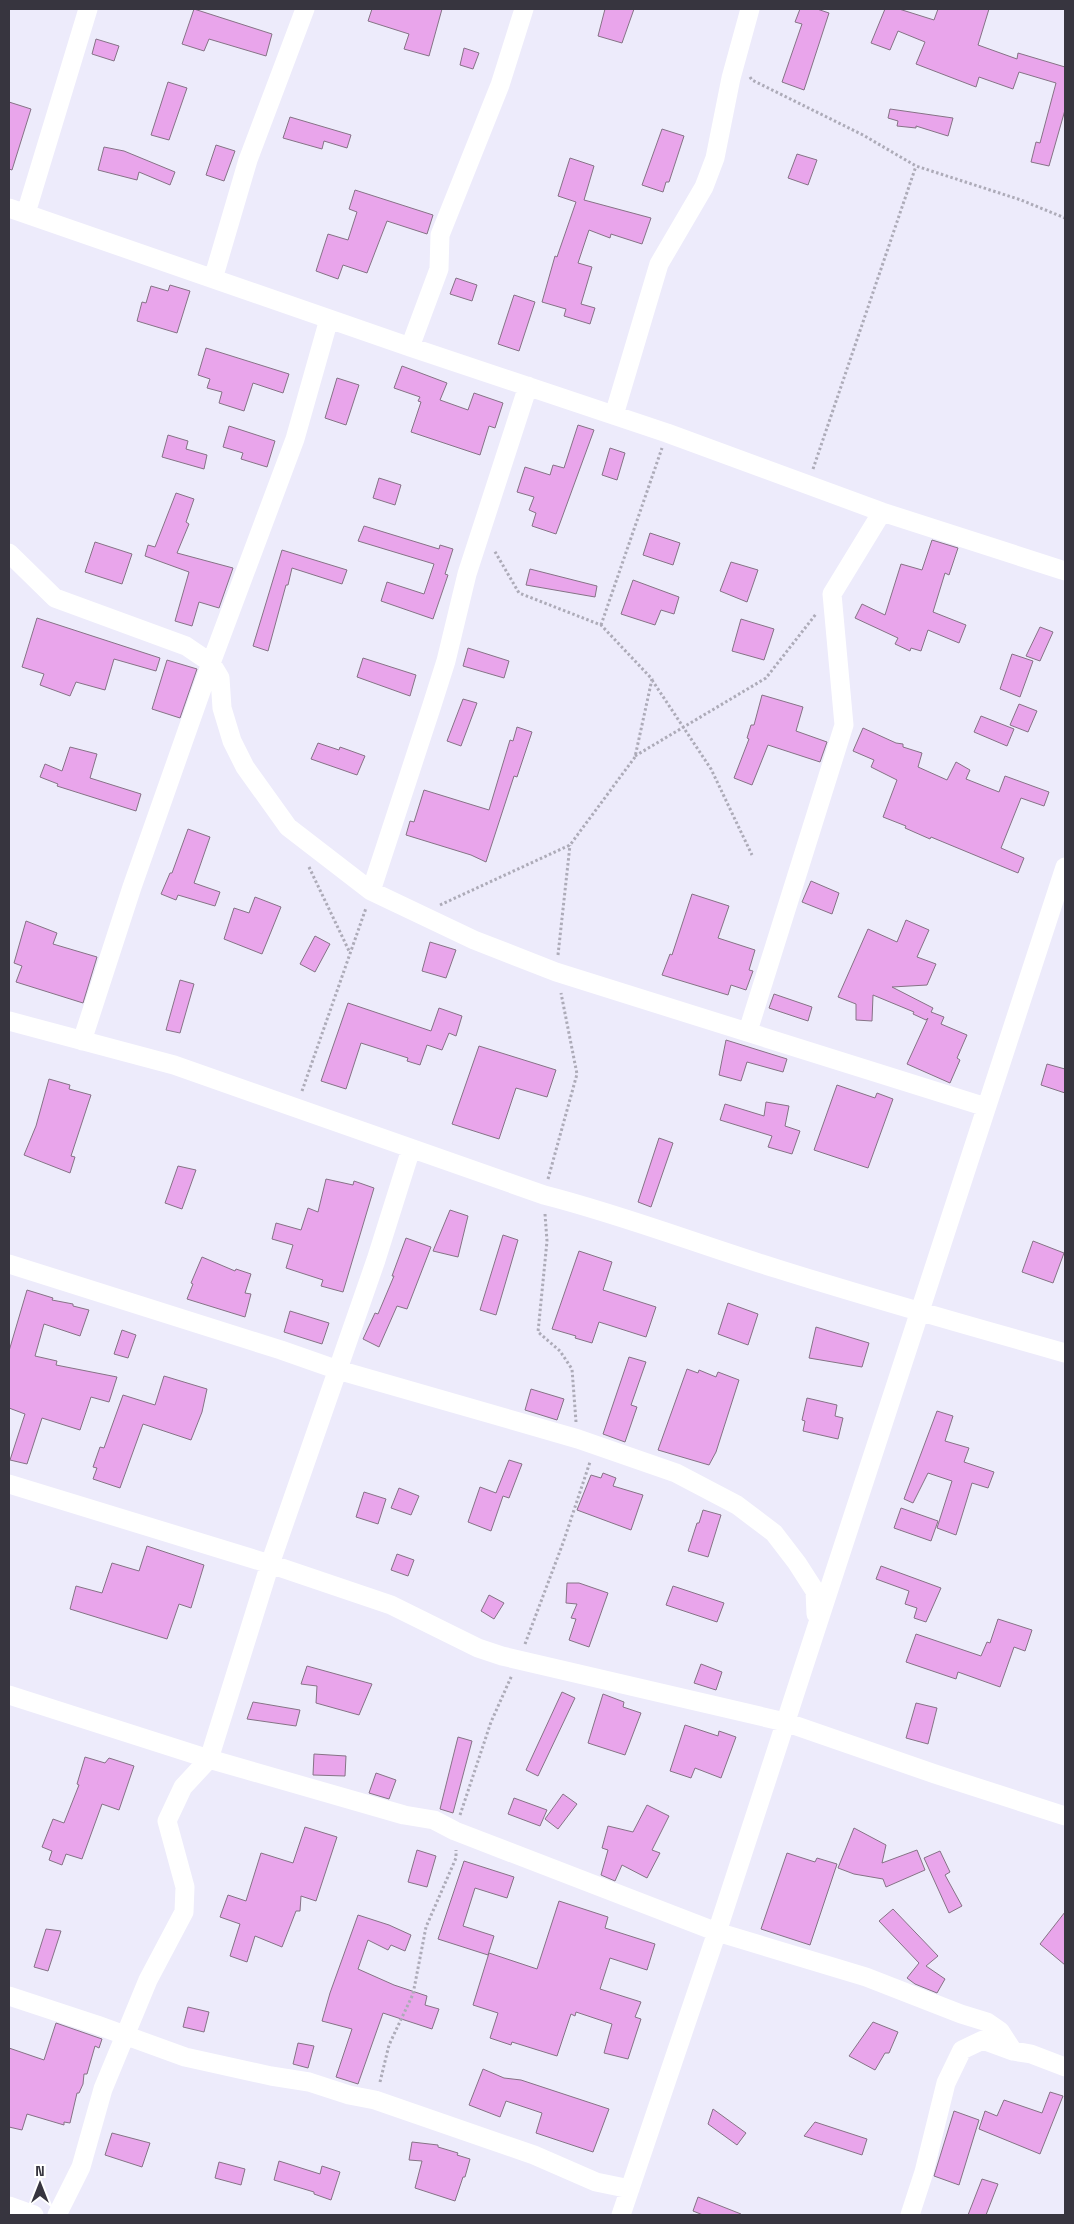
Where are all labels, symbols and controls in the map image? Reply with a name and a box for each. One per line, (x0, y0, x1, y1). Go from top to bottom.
north arrow (15, 2159, 65, 2209)
text: N (35, 2162, 45, 2180)

